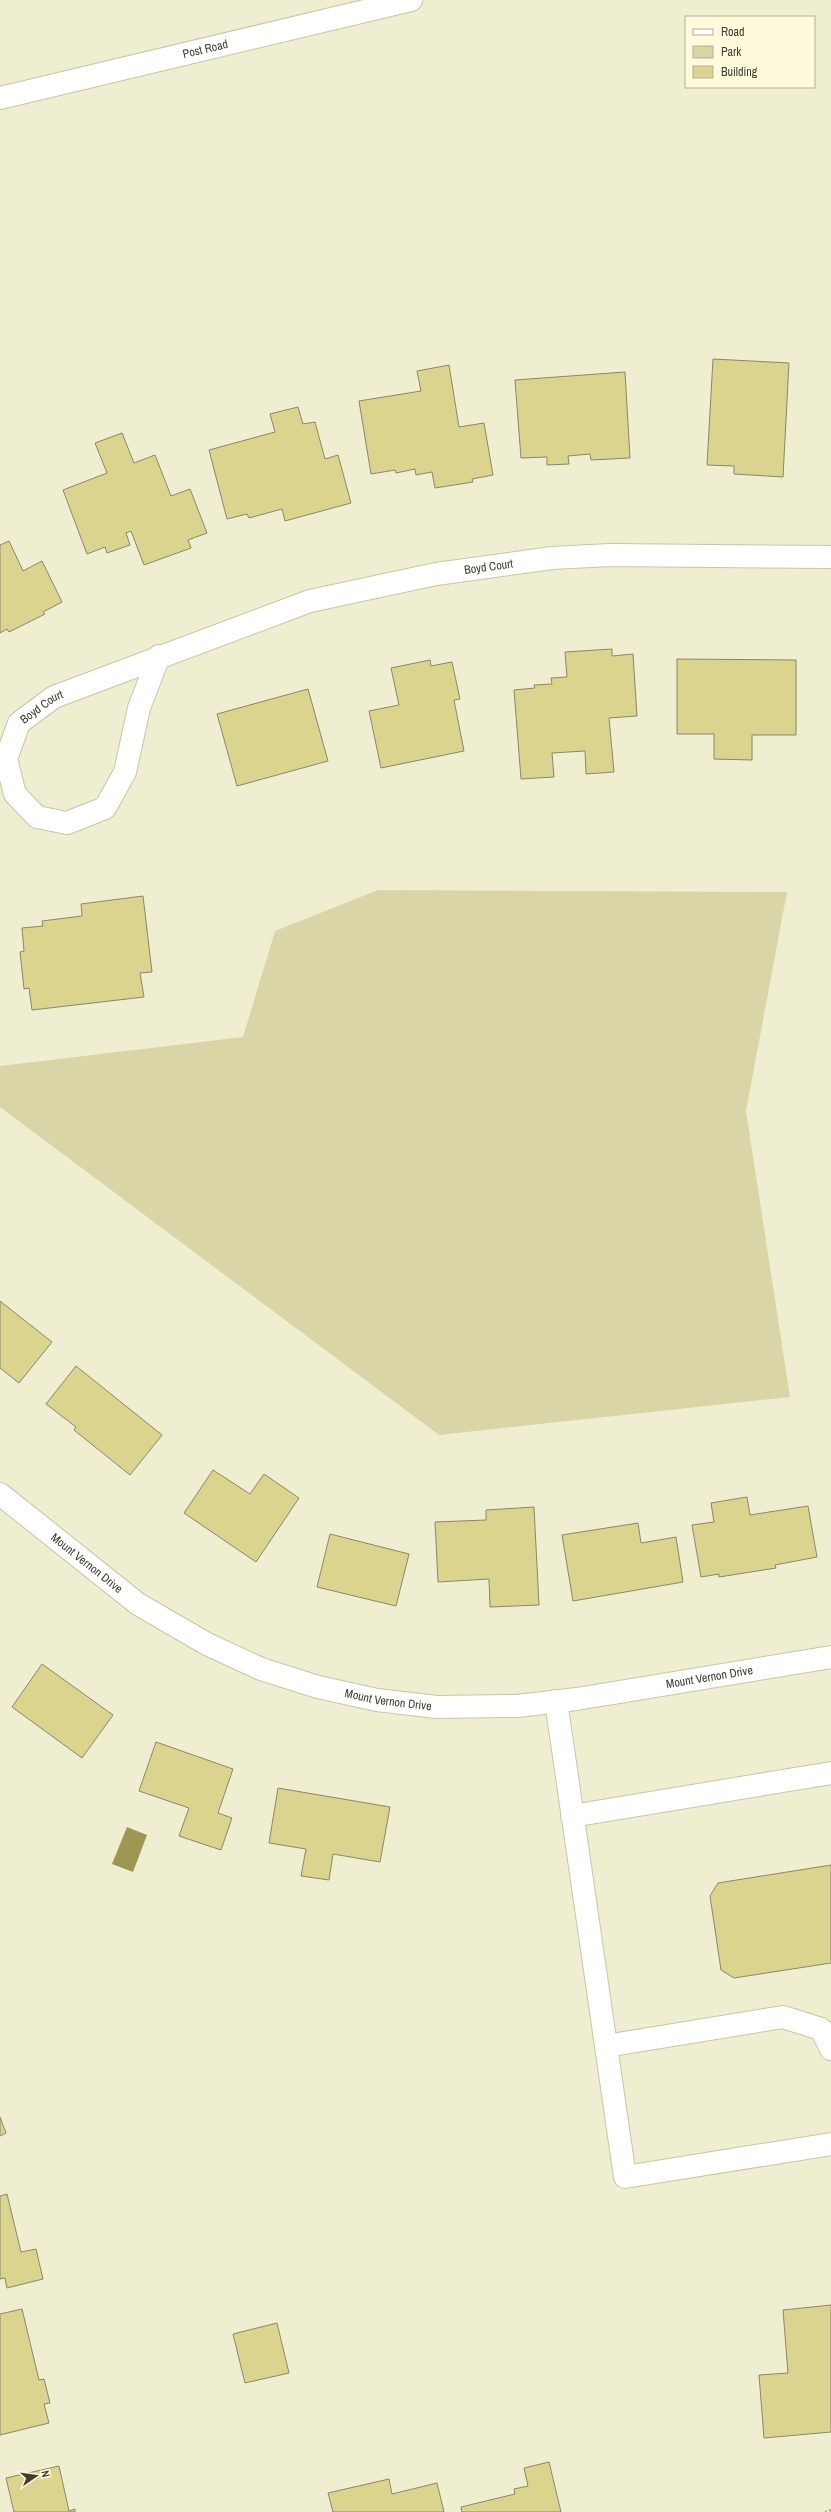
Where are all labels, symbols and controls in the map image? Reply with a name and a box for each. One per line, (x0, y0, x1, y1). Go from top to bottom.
legend (685, 16, 815, 88)
text: Road (721, 24, 745, 40)
street label: Post Road (181, 36, 229, 62)
text: Park (721, 44, 741, 60)
text: Building (721, 64, 758, 80)
street label: Boyd Court (463, 555, 514, 578)
street label: Boyd Court (17, 686, 65, 727)
street label: Mount Vernon Drive (48, 1530, 126, 1597)
street label: Mount Vernon Drive (665, 1662, 754, 1692)
street label: Mount Vernon Drive (343, 1685, 432, 1714)
north arrow (16, 2456, 56, 2496)
text: N (38, 2469, 53, 2478)

